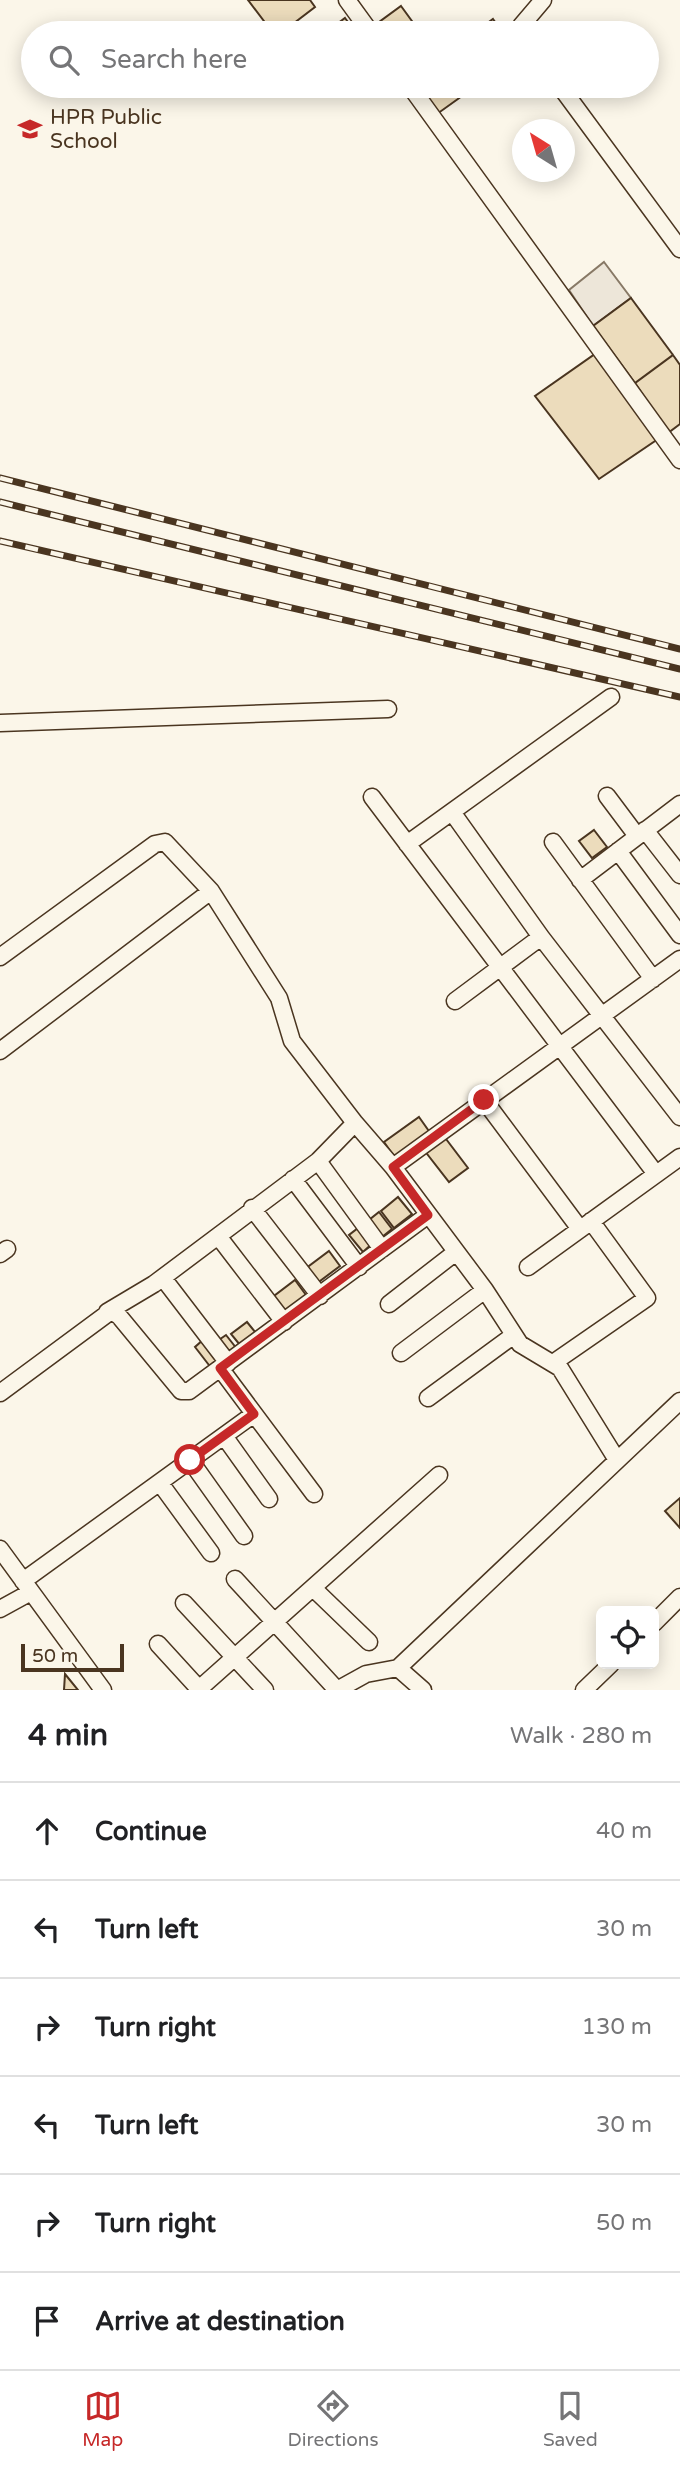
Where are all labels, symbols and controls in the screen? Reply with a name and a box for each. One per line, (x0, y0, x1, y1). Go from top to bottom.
search box (21, 21, 659, 98)
icon: search (45, 41, 83, 79)
text: Search here (101, 44, 247, 75)
place label: HPR Public School (50, 105, 162, 154)
school or university icon: HPR Public School (16, 115, 44, 143)
north arrow (512, 119, 575, 182)
route end (468, 1084, 499, 1115)
route start (174, 1444, 205, 1475)
map controls (596, 1606, 659, 1669)
button: locate (596, 1606, 659, 1669)
scale bar (21, 1641, 124, 1673)
text: 50 m (32, 1645, 78, 1667)
text: 4 min (28, 1717, 108, 1754)
text: Walk · 280 m (510, 1722, 652, 1750)
icon: ahead (28, 1812, 66, 1850)
text: Continue (95, 1816, 207, 1847)
text: 40 m (596, 1817, 652, 1845)
icon: left (28, 1910, 66, 1948)
text: Turn left (95, 1914, 198, 1945)
text: 30 m (596, 1915, 652, 1943)
icon: right (28, 2008, 66, 2046)
text: Turn right (95, 2012, 216, 2043)
text: 130 m (582, 2013, 652, 2041)
icon: left (28, 2106, 66, 2144)
text: Turn left (95, 2110, 198, 2141)
text: 30 m (596, 2111, 652, 2139)
icon: right (28, 2204, 66, 2242)
text: Turn right (95, 2208, 216, 2239)
text: 50 m (596, 2209, 652, 2237)
icon: arrive (28, 2302, 66, 2340)
text: Arrive at destination (95, 2306, 345, 2337)
tab: Map (82, 2387, 123, 2451)
tab: Directions (288, 2387, 379, 2451)
tab: Saved (543, 2387, 598, 2451)

